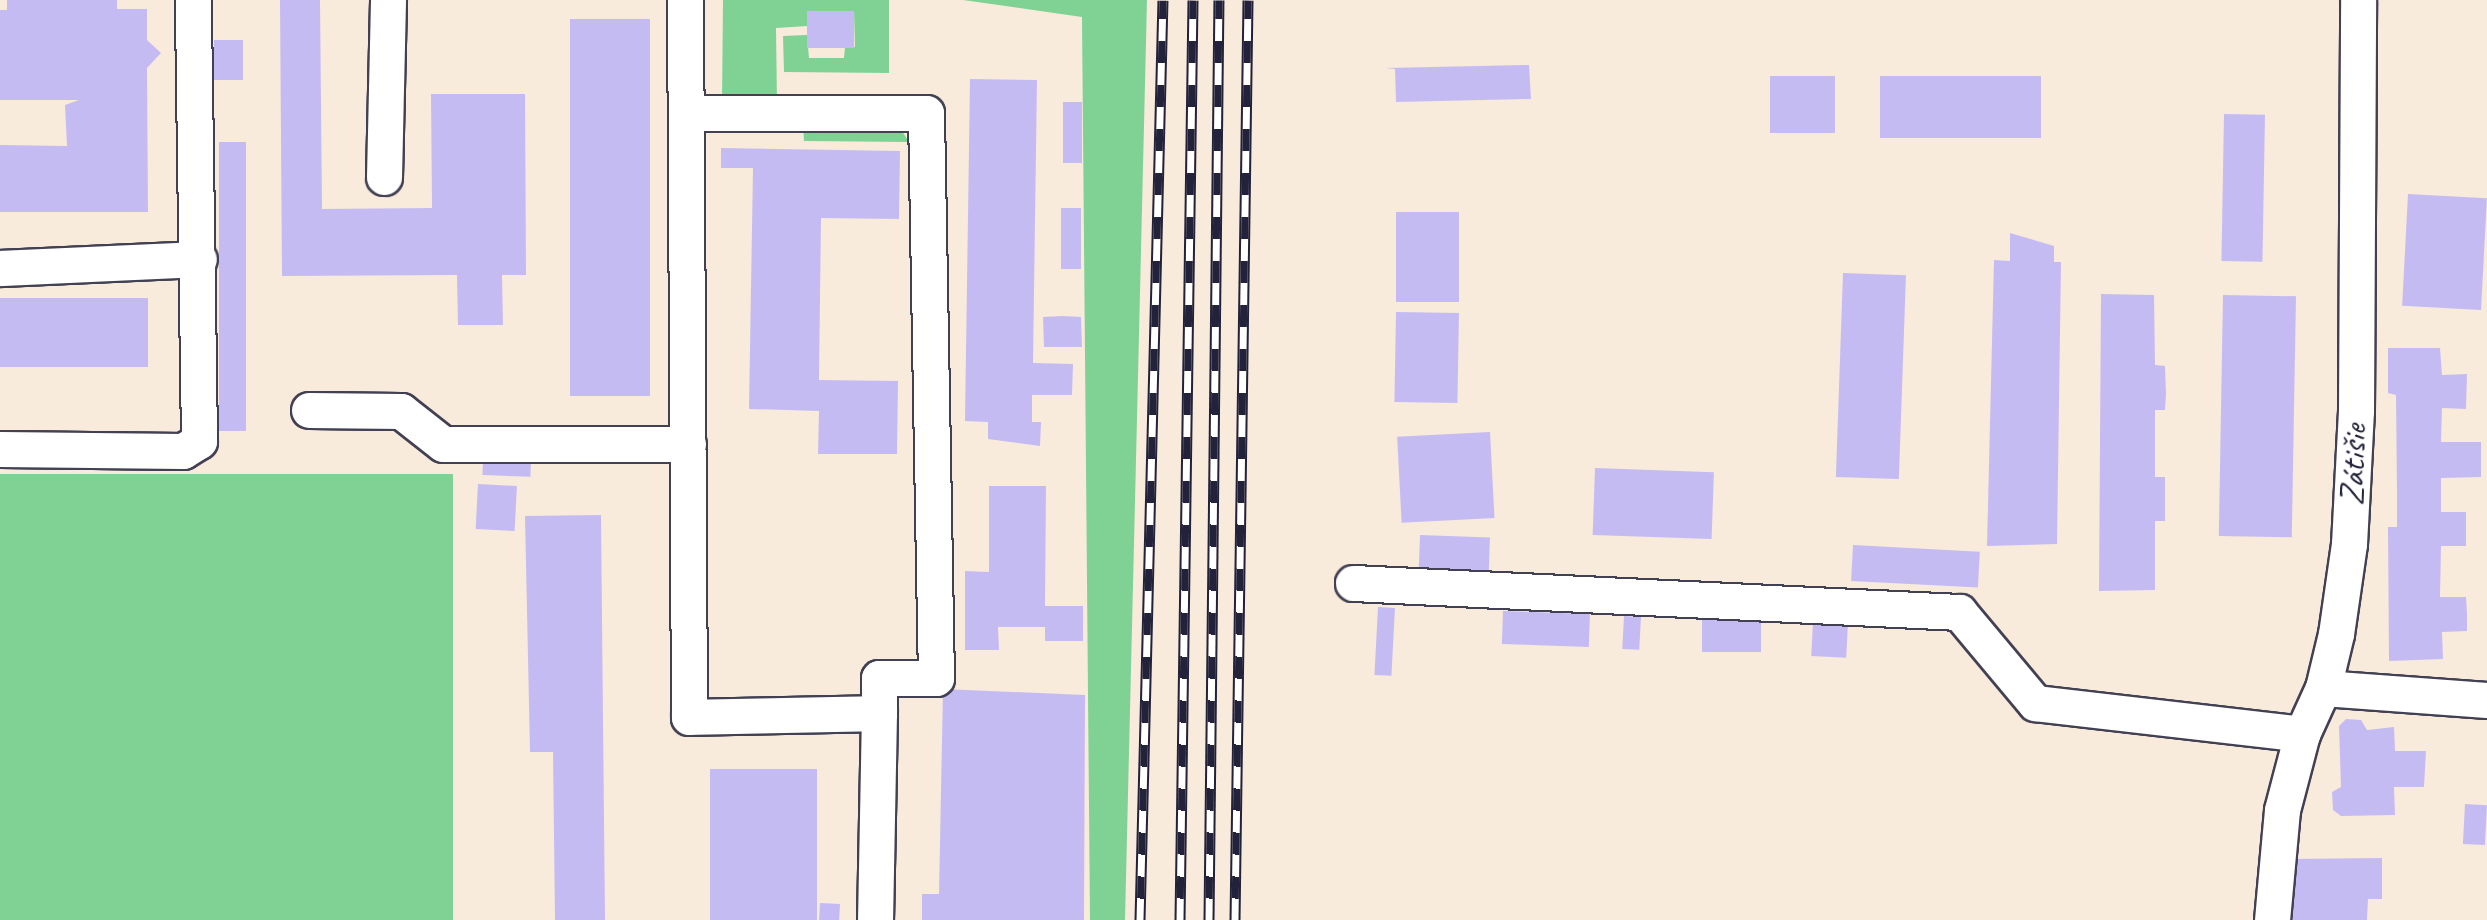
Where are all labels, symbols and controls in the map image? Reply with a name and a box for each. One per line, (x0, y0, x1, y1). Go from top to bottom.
street label: Zátišie (2331, 423, 2375, 507)

